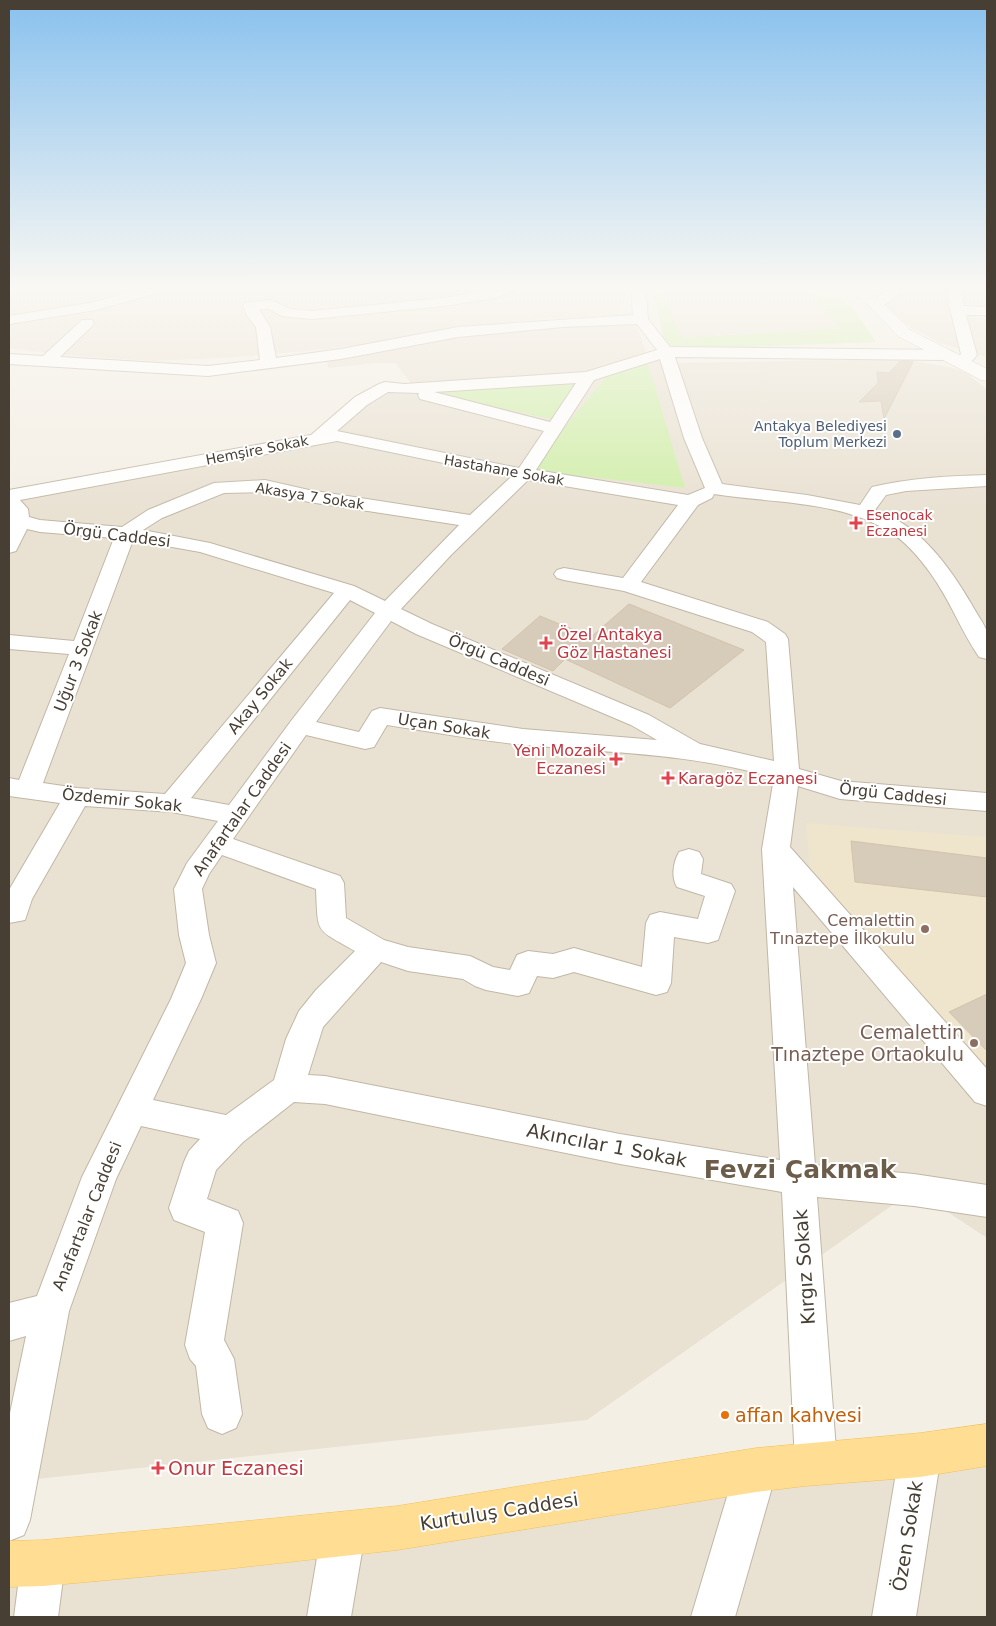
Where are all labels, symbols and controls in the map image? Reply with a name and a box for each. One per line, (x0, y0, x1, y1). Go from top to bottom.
place label: Antakya Belediyesi Toplum Merkezi (754, 418, 887, 450)
marker: Antakya Belediyesi Toplum Merkezi (891, 428, 903, 440)
street label: Hemşire Sokak (204, 432, 311, 468)
street label: Hastahane Sokak (443, 452, 566, 489)
street label: Akasya 7 Sokak (254, 479, 366, 513)
place label: Esenocak Eczanesi (866, 507, 933, 539)
marker: Esenocak Eczanesi (850, 517, 862, 529)
street label: Örgü Caddesi (62, 519, 172, 551)
street label: Uğur 3 Sokak (50, 607, 106, 714)
place label: Özel Antakya Göz Hastanesi (557, 625, 672, 662)
street label: Örgü Caddesi (445, 630, 553, 690)
marker: Özel Antakya Göz Hastanesi (539, 636, 553, 650)
street label: Akay Sokak (224, 654, 297, 738)
street label: Uçan Sokak (396, 709, 492, 743)
street label: Anafartalar Caddesi (189, 739, 295, 879)
place label: Yeni Mozaik Eczanesi (512, 741, 607, 778)
marker: Yeni Mozaik Eczanesi (610, 753, 622, 765)
place label: Karagöz Eczanesi (678, 769, 818, 788)
marker: Karagöz Eczanesi (662, 772, 674, 784)
street label: Örgü Caddesi (838, 779, 948, 809)
street label: Özdemir Sokak (61, 784, 184, 816)
place label: Cemalettin Tınaztepe İlkokulu (769, 911, 915, 948)
marker: Cemalettin Tınaztepe İlkokulu (919, 923, 931, 935)
place label: Cemalettin Tınaztepe Ortaokulu (770, 1021, 964, 1065)
marker: Cemalettin Tınaztepe Ortaokulu (968, 1037, 980, 1049)
street label: Akıncılar 1 Sokak (525, 1119, 689, 1171)
street label: Anafartalar Caddesi (48, 1139, 126, 1293)
district label: Fevzi Çakmak (704, 1155, 898, 1184)
street label: Kırgız Sokak (789, 1209, 819, 1325)
place label: affan kahvesi (735, 1404, 862, 1426)
marker: affan kahvesi (719, 1409, 731, 1421)
place label: Onur Eczanesi (168, 1457, 304, 1479)
marker: Onur Eczanesi (152, 1462, 164, 1474)
street label: Özen Sokak (887, 1479, 927, 1593)
street label: Kurtuluş Caddesi (418, 1488, 580, 1534)

